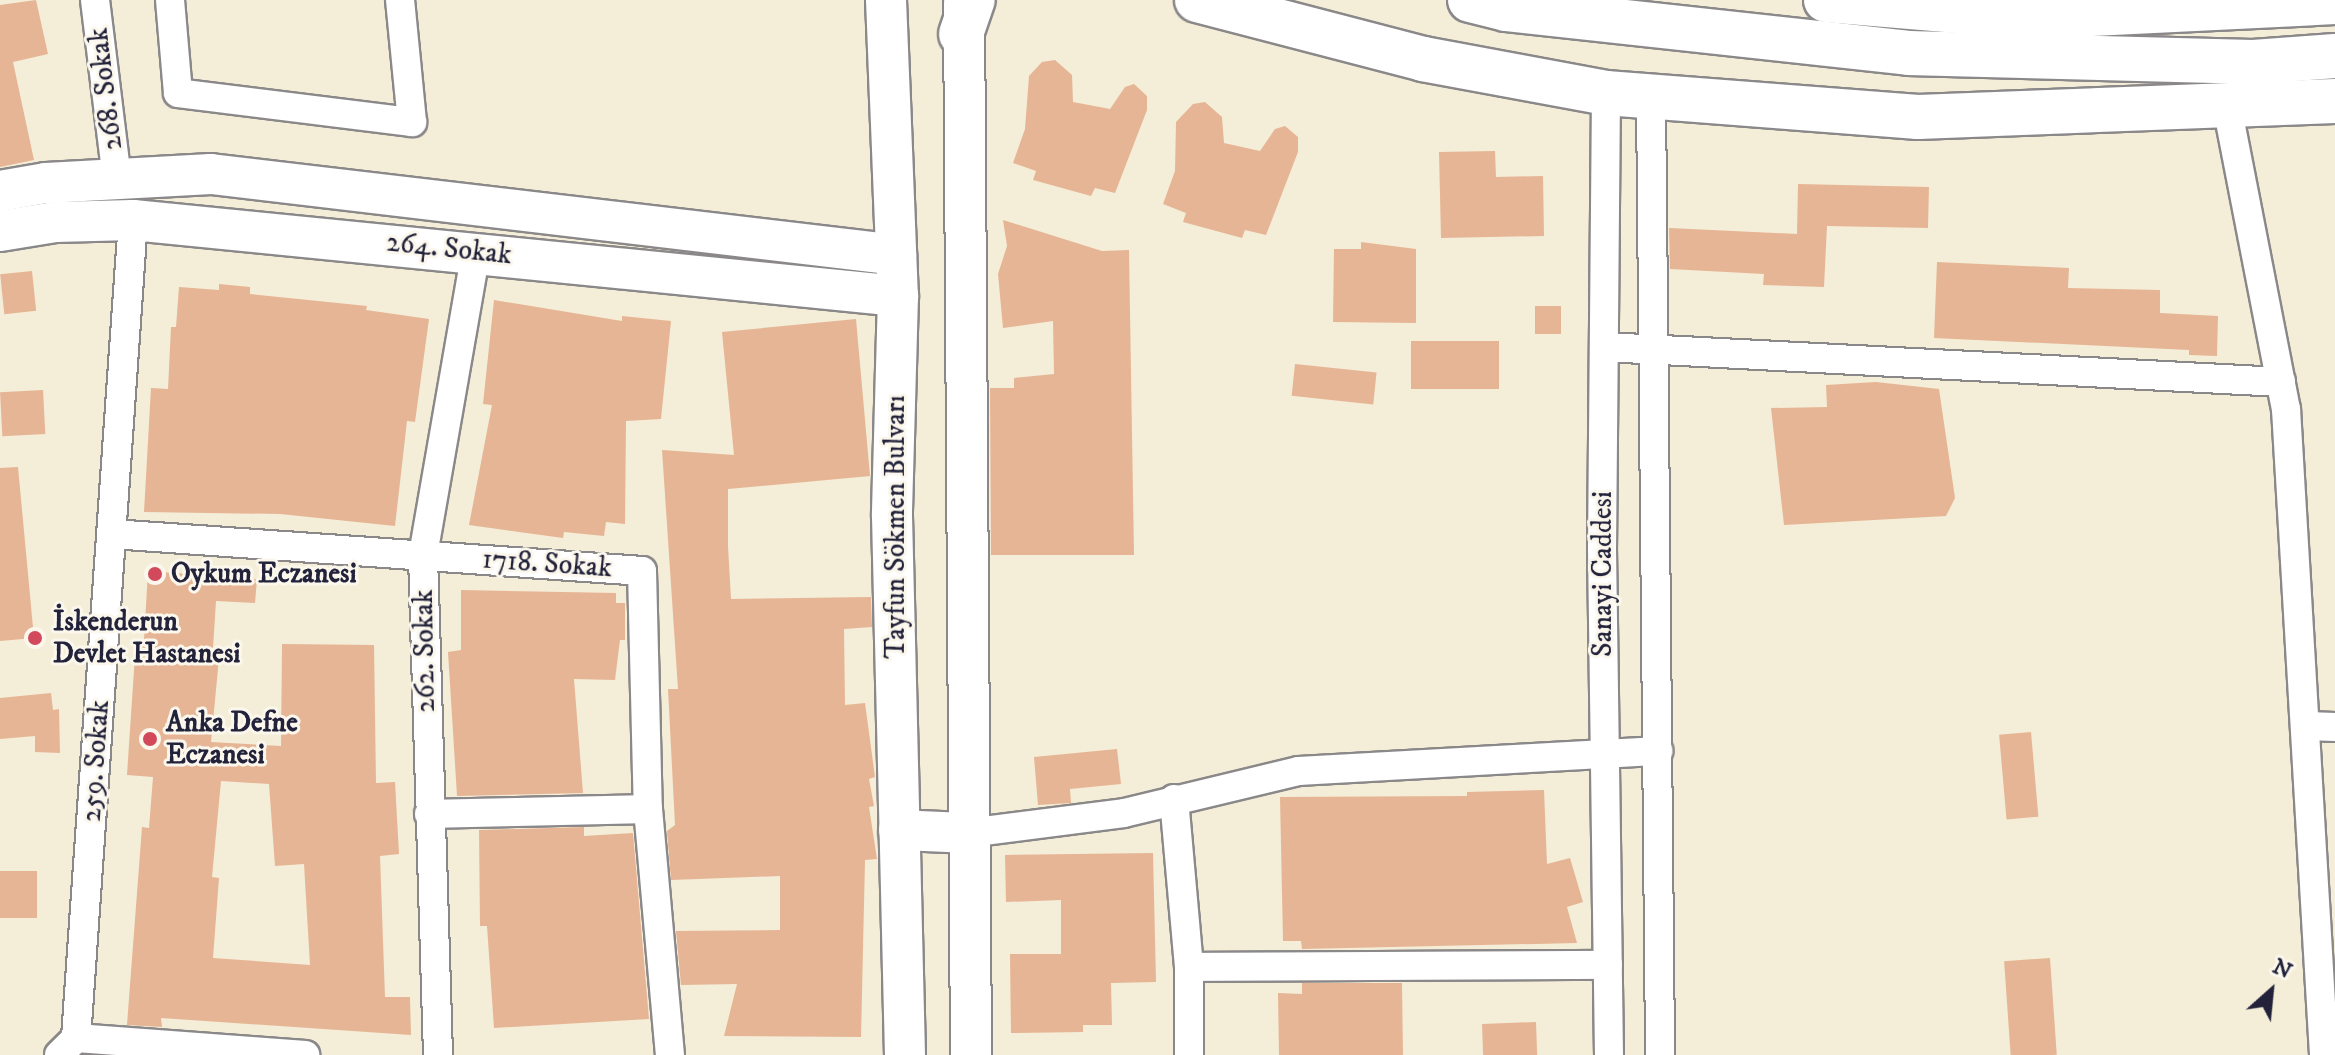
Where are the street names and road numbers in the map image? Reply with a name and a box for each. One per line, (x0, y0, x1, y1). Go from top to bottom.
street label: 268. Sokak (82, 26, 130, 152)
street label: 264. Sokak (385, 226, 513, 272)
street label: Tayfun Sökmen Bulvarı (879, 395, 913, 659)
street label: Sanayi Caddesi (1586, 491, 1620, 657)
street label: 1718. Sokak (481, 543, 613, 585)
street label: 262. Sokak (407, 589, 443, 713)
street label: 259. Sokak (75, 699, 117, 823)

